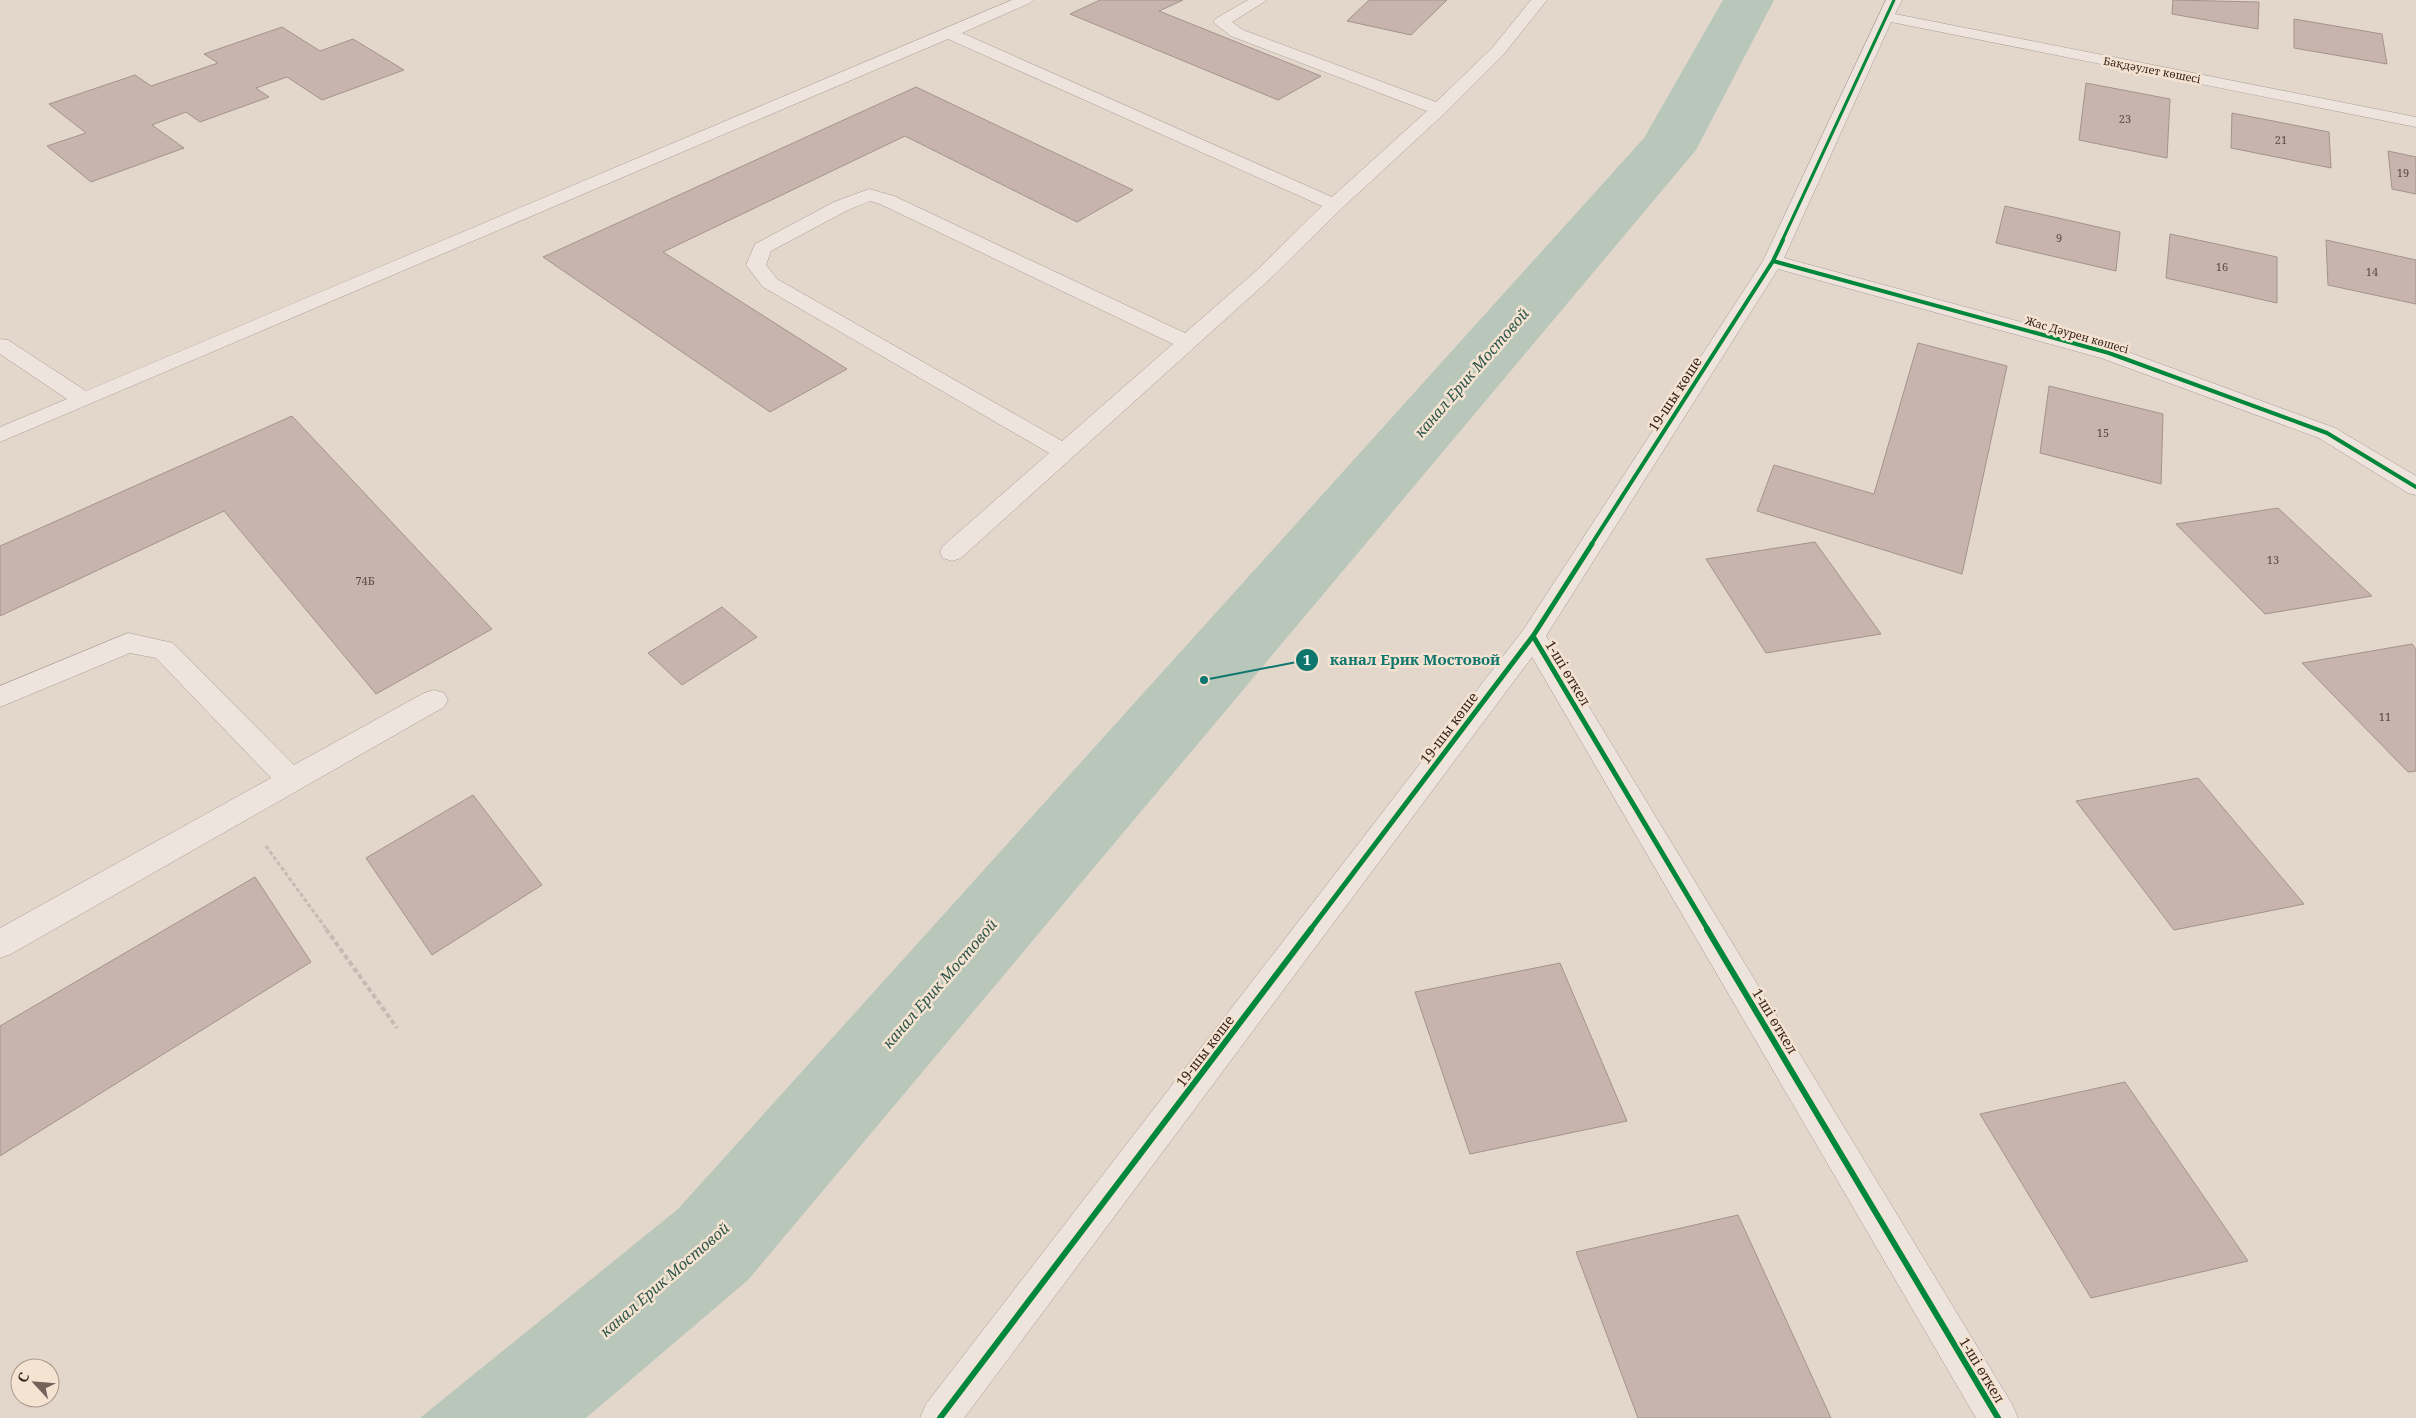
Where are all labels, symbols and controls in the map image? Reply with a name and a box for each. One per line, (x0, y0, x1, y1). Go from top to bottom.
street label: Бақдәулет көшесi (2102, 53, 2202, 86)
house number: 23 (2119, 111, 2131, 126)
house number: 21 (2275, 132, 2287, 147)
house number: 19 (2397, 165, 2409, 180)
house number: 9 (2056, 230, 2062, 245)
house number: 16 (2216, 259, 2228, 274)
house number: 14 (2366, 264, 2378, 279)
water label: канал Ерик Мостовой (1410, 303, 1533, 441)
street label: Жас Дәурен көшесі (2023, 312, 2131, 357)
street label: 19-шы көше (1643, 353, 1706, 435)
house number: 15 (2097, 425, 2109, 440)
house number: 13 (2267, 552, 2279, 567)
house number: 74Б (355, 573, 375, 588)
street label: 1-шi өткел (1541, 636, 1596, 709)
callout: канал Ерик Мостовой (1295, 645, 1510, 675)
text: 1 (1303, 649, 1311, 669)
text: канал Ерик Мостовой (1330, 649, 1500, 669)
street label: 19-шы көше (1415, 688, 1482, 767)
house number: 11 (2379, 709, 2391, 724)
water label: канал Ерик Мостовой (878, 914, 1001, 1052)
street label: 1-шi өткел (1748, 984, 1803, 1057)
street label: 19-шы көше (1171, 1011, 1238, 1090)
water label: канал Ерик Мостовой (596, 1218, 733, 1341)
street label: 1-шi өткел (1955, 1333, 2010, 1406)
north arrow (10, 1358, 60, 1408)
text: С (12, 1369, 33, 1385)

